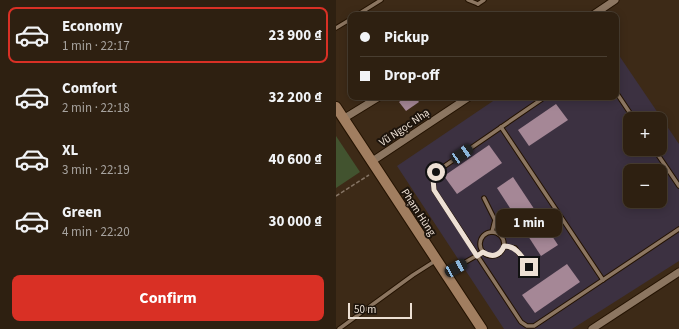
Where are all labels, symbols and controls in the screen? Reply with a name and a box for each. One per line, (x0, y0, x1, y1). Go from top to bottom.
text: Economy (62, 16, 123, 37)
icon: car (14, 17, 50, 53)
text: 23 900 ₫ (268, 25, 322, 46)
text: Pickup (384, 27, 429, 48)
text: 1 min · 22:17 (62, 37, 130, 55)
text: Drop-off (384, 65, 439, 86)
text: Comfort (62, 78, 117, 99)
icon: car (14, 79, 50, 115)
text: 32 200 ₫ (268, 87, 322, 108)
text: 2 min · 22:18 (62, 99, 130, 117)
street label: Vũ Ngọc Nhạ (376, 105, 432, 150)
map controls (623, 112, 667, 208)
button: + (623, 112, 667, 156)
text: XL (62, 140, 78, 161)
icon: car (14, 141, 50, 177)
car (449, 142, 475, 166)
text: 40 600 ₫ (268, 149, 322, 170)
text: 3 min · 22:19 (62, 161, 130, 179)
route start (427, 163, 445, 181)
button: − (623, 164, 667, 208)
street label: Phạm Hùng (398, 186, 440, 239)
text: Green (62, 202, 102, 223)
icon: car (14, 203, 50, 239)
callout: 1 min (496, 209, 562, 237)
text: 30 000 ₫ (268, 211, 322, 232)
text: 1 min (513, 214, 545, 232)
text: 4 min · 22:20 (62, 223, 130, 241)
car (443, 257, 469, 279)
route end (520, 258, 538, 276)
button: Confirm (12, 275, 324, 321)
scale bar (348, 301, 412, 320)
text: 50 m (354, 302, 376, 317)

